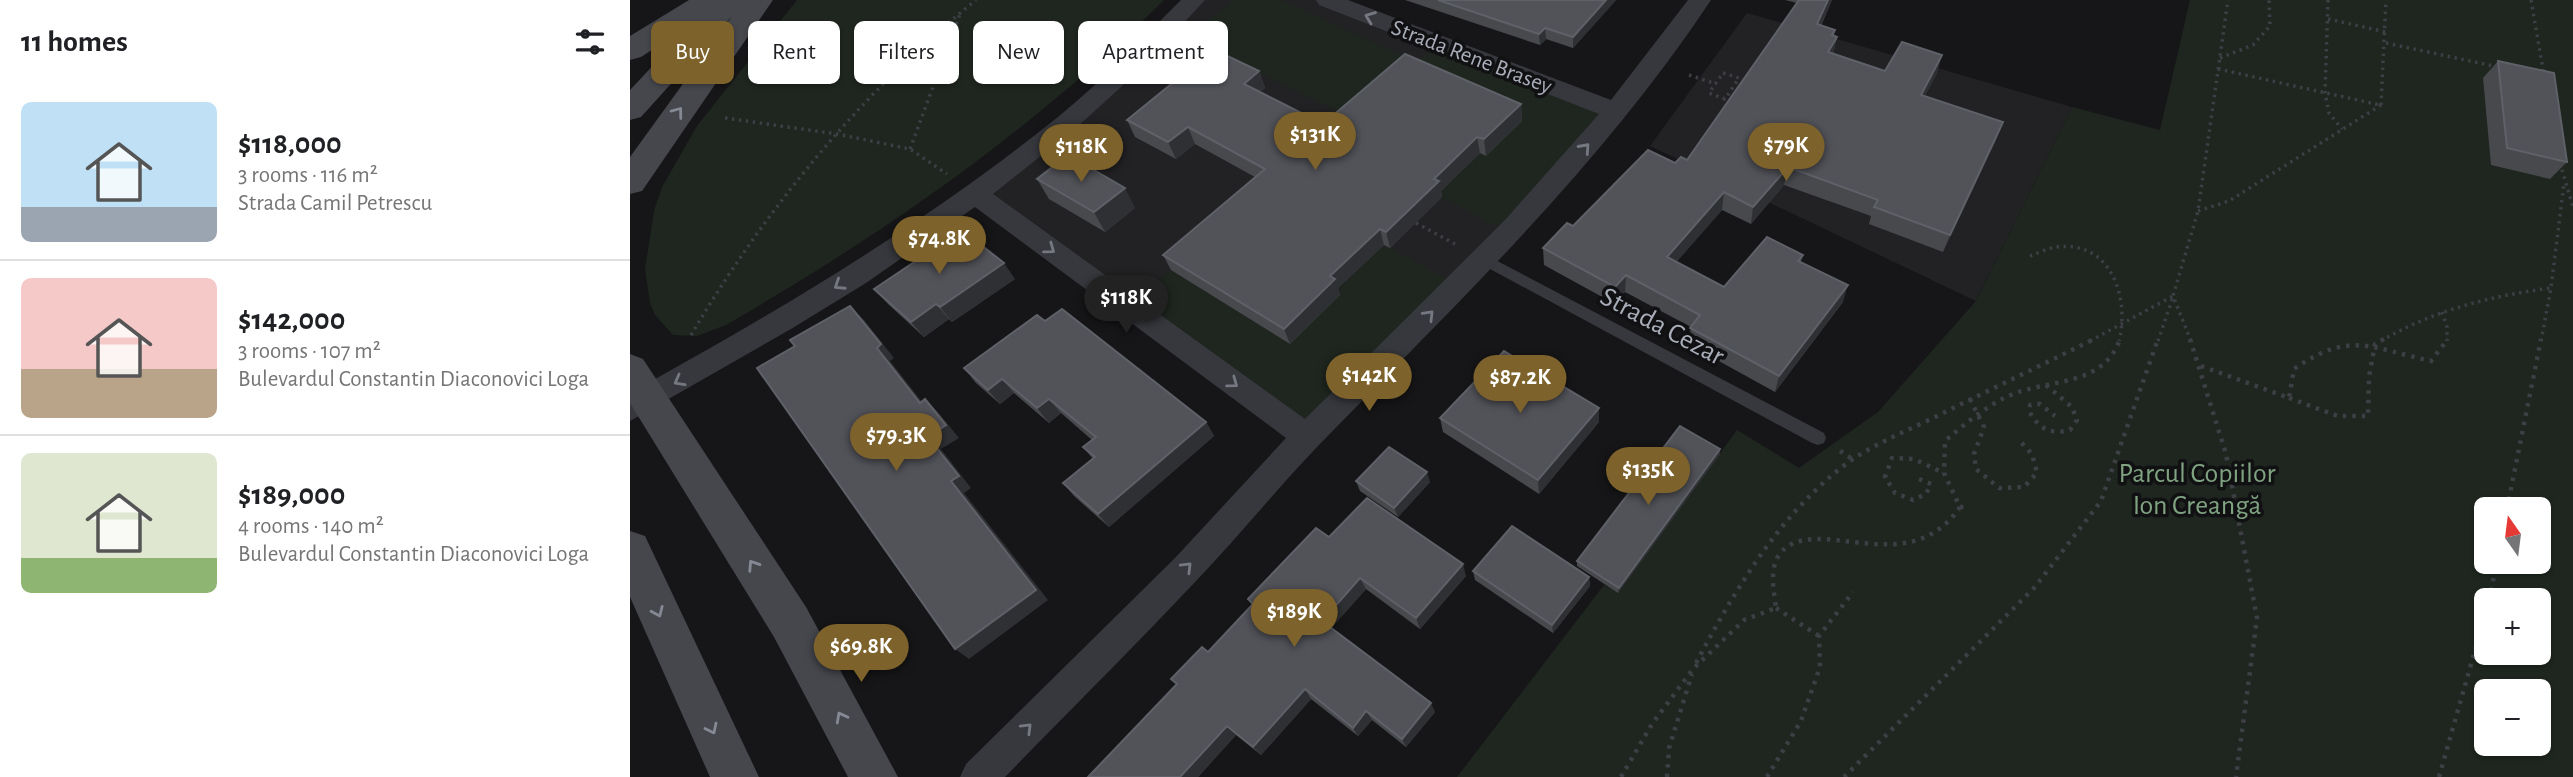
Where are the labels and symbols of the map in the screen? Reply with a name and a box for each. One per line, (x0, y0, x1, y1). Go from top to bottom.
one-way arrow (1365, 11, 1377, 25)
street label: Strada Rene Brasey (1388, 16, 1555, 99)
one-way arrow (669, 108, 682, 120)
pin: $131K (1266, 113, 1364, 172)
pin: $118K (1032, 124, 1130, 184)
pin: $79K (1745, 124, 1827, 183)
one-way arrow (1576, 143, 1589, 156)
pin: $74.8K (882, 216, 996, 276)
one-way arrow (1042, 240, 1055, 253)
pin: $118K (1077, 276, 1175, 335)
one-way arrow (834, 277, 847, 289)
street label: Strada Cezar (1595, 282, 1729, 371)
one-way arrow (1421, 310, 1434, 323)
pin: $142K (1320, 354, 1418, 413)
pin: $87.2K (1463, 356, 1577, 415)
one-way arrow (673, 373, 686, 386)
one-way arrow (1225, 375, 1238, 387)
pin: $79.3K (839, 414, 953, 473)
pin: $135K (1599, 448, 1697, 507)
park label: Parcul Copiilor Ion Creangă (2118, 460, 2276, 520)
north arrow (2474, 497, 2552, 574)
one-way arrow (749, 560, 762, 573)
one-way arrow (1178, 562, 1191, 575)
pin: $189K (1245, 590, 1343, 649)
one-way arrow (650, 605, 664, 617)
pin: $69.8K (804, 624, 918, 684)
one-way arrow (836, 712, 849, 724)
one-way arrow (704, 722, 718, 734)
one-way arrow (1018, 724, 1031, 737)

